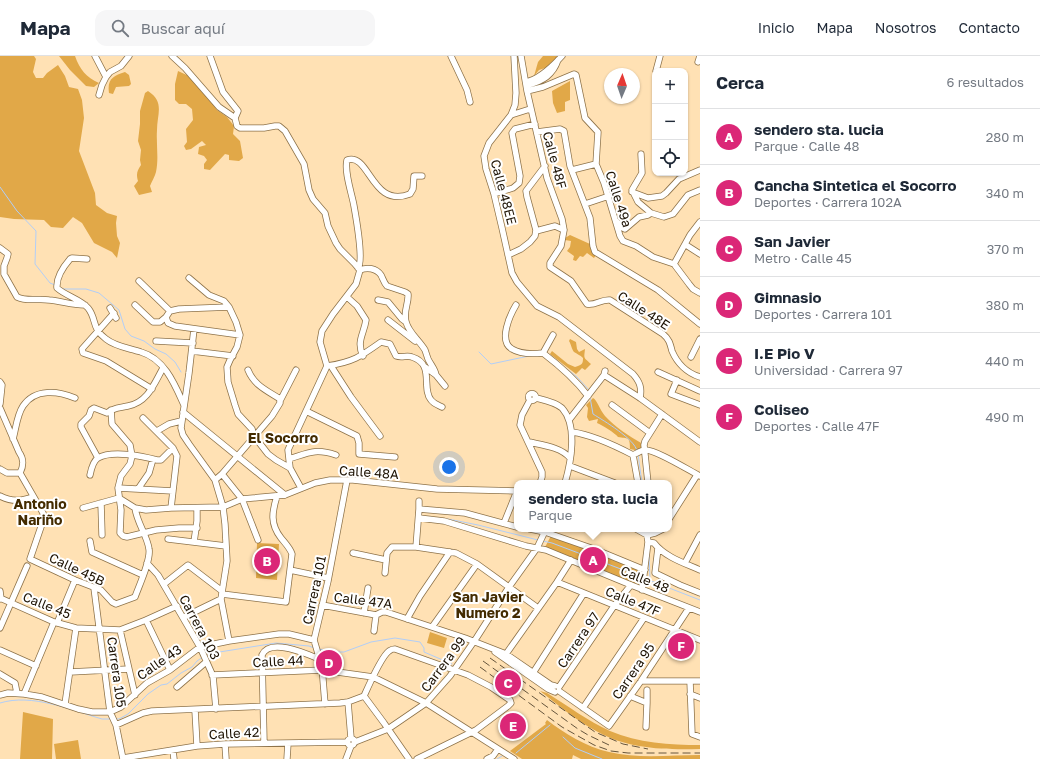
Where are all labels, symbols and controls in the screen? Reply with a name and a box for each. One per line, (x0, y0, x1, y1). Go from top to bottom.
search box (95, 10, 375, 46)
text: Mapa (20, 16, 71, 39)
icon: search (109, 17, 131, 39)
text: Buscar aquí (141, 19, 225, 37)
text: Inicio (758, 19, 794, 36)
text: Mapa (816, 19, 853, 36)
text: Nosotros (875, 19, 936, 36)
text: Contacto (958, 19, 1020, 36)
north arrow (604, 68, 640, 104)
map controls (652, 68, 688, 176)
button: + (652, 68, 688, 104)
text: Cerca (716, 72, 764, 93)
text: 6 resultados (947, 74, 1024, 90)
button: − (652, 104, 688, 140)
text: sendero sta. lucia (754, 120, 884, 138)
text: A (724, 129, 734, 145)
text: 280 m (986, 129, 1024, 145)
street label: Calle 48F (540, 130, 570, 191)
text: Parque · Calle 48 (754, 138, 860, 154)
button: locate (652, 140, 688, 176)
street label: Calle 48EE (488, 158, 520, 226)
street label: Calle 49a (602, 169, 636, 229)
text: Cancha Sintetica el Socorro (754, 176, 957, 194)
text: B (724, 185, 734, 201)
text: 340 m (986, 185, 1024, 201)
text: Deportes · Carrera 102A (754, 194, 902, 210)
text: San Javier (754, 232, 830, 250)
text: C (724, 241, 734, 257)
text: 370 m (987, 241, 1024, 257)
text: Metro · Calle 45 (754, 250, 852, 266)
street label: Calle 48E (615, 287, 673, 333)
text: Gimnasio (754, 288, 822, 306)
text: D (724, 297, 734, 313)
text: 380 m (986, 297, 1024, 313)
text: Deportes · Carrera 101 (754, 306, 892, 322)
text: I.E Pio V (754, 344, 815, 362)
text: E (725, 353, 733, 369)
text: 440 m (985, 353, 1024, 369)
text: Universidad · Carrera 97 (754, 362, 903, 378)
text: Coliseo (754, 400, 809, 418)
text: F (725, 409, 733, 425)
text: 490 m (985, 409, 1024, 425)
text: Deportes · Calle 47F (754, 418, 880, 434)
district label: El Socorro (248, 429, 318, 446)
your location (439, 457, 459, 477)
street label: Calle 48A (339, 462, 400, 482)
popup (514, 480, 672, 532)
text: sendero sta. lucia (528, 489, 658, 507)
district label: Antonio Nariño (13, 495, 67, 528)
text: Parque (528, 507, 572, 523)
pin: A (580, 545, 606, 575)
pin: B (254, 546, 280, 576)
street label: Calle 45B (47, 549, 108, 589)
street label: Carrera 101 (299, 554, 329, 626)
street label: Calle 48 (618, 562, 672, 596)
street label: Calle 47F (603, 583, 663, 619)
street label: Calle 45 (21, 588, 73, 622)
street label: Calle 47A (333, 588, 393, 612)
district label: San Javier Numero 2 (452, 588, 524, 621)
street label: Carrera 103 (176, 592, 224, 662)
street label: Carrera 97 (553, 609, 603, 671)
pin: F (668, 631, 694, 661)
street label: Carrera 99 (417, 633, 469, 695)
street label: Carrera 105 (104, 636, 130, 708)
street label: Carrera 95 (608, 640, 658, 702)
street label: Calle 43 (134, 641, 184, 683)
pin: D (316, 648, 342, 678)
street label: Calle 44 (252, 652, 304, 670)
pin: C (495, 668, 521, 698)
pin: E (500, 711, 526, 741)
street label: Calle 42 (208, 724, 260, 742)

